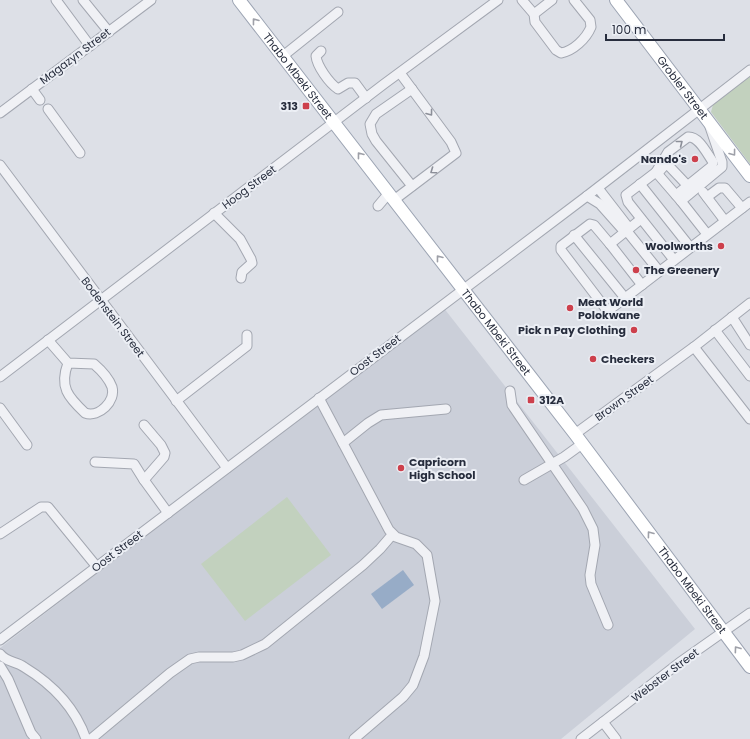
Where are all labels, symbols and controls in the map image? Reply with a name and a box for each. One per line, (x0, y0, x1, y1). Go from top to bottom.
scale bar (606, 16, 724, 42)
one-way arrow (253, 18, 260, 25)
text: 100 m (612, 21, 646, 38)
street label: Magazyn Street (36, 24, 114, 88)
street label: Thabo Mbeki Street (259, 29, 336, 122)
street label: Grobler Street (653, 52, 712, 123)
place label: 313 (281, 98, 298, 114)
marker: 313 (301, 101, 311, 111)
one-way arrow (425, 109, 432, 116)
one-way arrow (676, 141, 683, 148)
one-way arrow (728, 149, 735, 156)
place label: Nando's (641, 151, 687, 167)
one-way arrow (357, 153, 364, 160)
marker: Nando's (690, 154, 700, 164)
street label: Hoog Street (219, 161, 279, 213)
one-way arrow (431, 166, 438, 173)
place label: Woolworths (645, 238, 713, 254)
marker: Woolworths (716, 241, 726, 251)
one-way arrow (437, 255, 444, 262)
place label: The Greenery (644, 262, 720, 278)
marker: The Greenery (631, 265, 641, 275)
street label: Bodenstein Street (78, 274, 148, 360)
street label: Thabo Mbeki Street (458, 286, 535, 379)
place label: Meat World Polokwane (578, 294, 643, 323)
marker: Meat World Polokwane (565, 303, 575, 313)
place label: Pick n Pay Clothing (518, 322, 626, 338)
marker: Pick n Pay Clothing (629, 325, 639, 335)
street label: Oost Street (346, 330, 404, 380)
place label: Checkers (601, 351, 655, 367)
marker: Checkers (588, 354, 598, 364)
street label: Brown Street (591, 371, 657, 425)
place label: 312A (539, 392, 564, 408)
marker: 312A (526, 395, 536, 405)
place label: Capricorn High School (409, 454, 476, 483)
marker: Capricorn High School (396, 463, 406, 473)
street label: Oost Street (88, 526, 146, 576)
one-way arrow (648, 531, 655, 538)
street label: Thabo Mbeki Street (654, 543, 730, 637)
street label: Webster Street (628, 644, 702, 706)
one-way arrow (735, 647, 742, 654)

